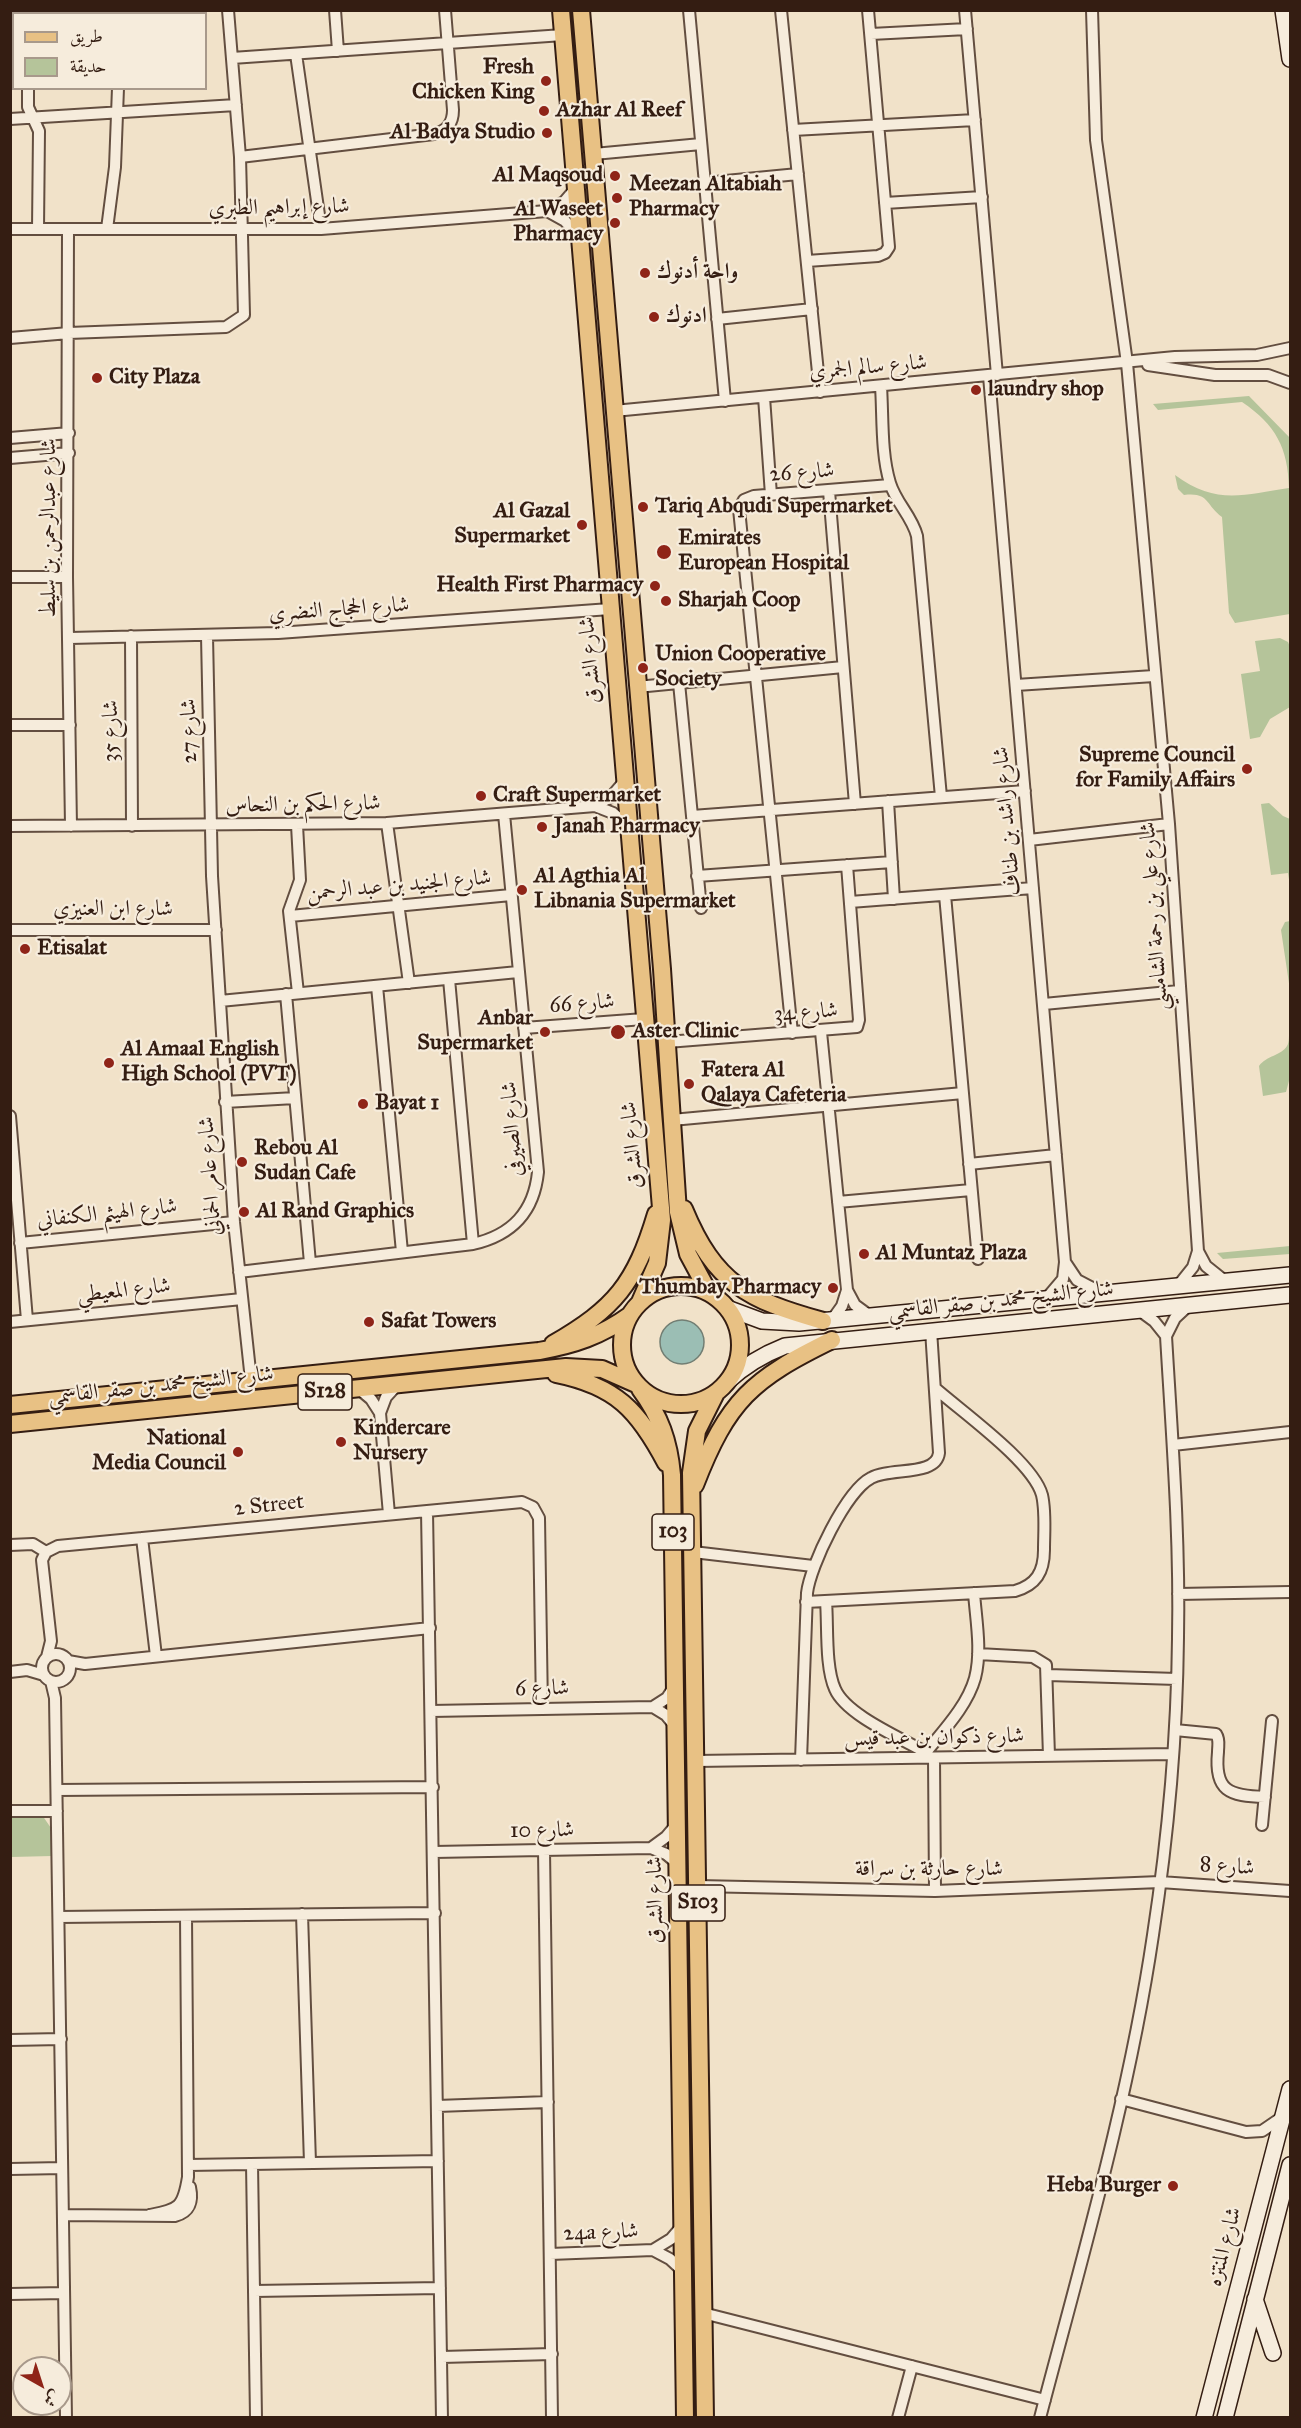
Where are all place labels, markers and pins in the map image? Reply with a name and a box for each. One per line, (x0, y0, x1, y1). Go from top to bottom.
place label: Fresh Chicken King (412, 55, 534, 106)
marker: Fresh Chicken King (539, 74, 553, 88)
place label: Azhar Al Reef (556, 98, 682, 124)
marker: Azhar Al Reef (537, 104, 551, 118)
place label: Al Badya Studio (390, 120, 535, 146)
marker: Al Badya Studio (540, 126, 554, 140)
place label: Al Maqsoud (493, 163, 603, 189)
marker: Al Maqsoud (608, 169, 622, 183)
place label: Meezan Altabiah Pharmacy (629, 172, 782, 224)
marker: Meezan Altabiah Pharmacy (610, 191, 624, 205)
place label: Al Waseet Pharmacy (513, 197, 603, 248)
marker: Al Waseet Pharmacy (608, 216, 622, 230)
place label: واحة أدنوك (657, 260, 738, 286)
marker: واحة أدنوك (638, 266, 652, 280)
place label: ادنوك (666, 304, 707, 330)
marker: ادنوك (647, 310, 661, 324)
place label: City Plaza (109, 365, 200, 391)
marker: City Plaza (90, 371, 104, 385)
place label: laundry shop (988, 377, 1104, 403)
marker: laundry shop (969, 383, 983, 397)
place label: Tariq Abqudi Supermarket (655, 494, 893, 520)
place label: Al Gazal Supermarket (454, 499, 570, 550)
marker: Tariq Abqudi Supermarket (636, 500, 650, 514)
marker: Al Gazal Supermarket (575, 518, 589, 532)
place label: Emirates European Hospital (678, 526, 849, 578)
marker: Emirates European Hospital (655, 543, 673, 561)
place label: Health First Pharmacy (436, 573, 643, 599)
marker: Health First Pharmacy (648, 579, 662, 593)
place label: Sharjah Coop (678, 588, 801, 614)
marker: Sharjah Coop (659, 594, 673, 608)
place label: Union Cooperative Society (655, 642, 826, 694)
marker: Union Cooperative Society (636, 661, 650, 675)
place label: Supreme Council for Family Affairs (1076, 743, 1235, 794)
marker: Supreme Council for Family Affairs (1240, 762, 1254, 776)
place label: Craft Supermarket (493, 783, 661, 809)
marker: Craft Supermarket (474, 789, 488, 803)
place label: Janah Pharmacy (554, 814, 700, 840)
marker: Janah Pharmacy (535, 820, 549, 834)
place label: Al Agthia Al Libnania Supermarket (534, 864, 736, 915)
marker: Al Agthia Al Libnania Supermarket (515, 883, 529, 897)
place label: Etisalat (37, 936, 107, 962)
marker: Etisalat (18, 942, 32, 956)
place label: Anbar Supermarket (417, 1006, 533, 1058)
place label: Aster Clinic (632, 1019, 739, 1045)
marker: Aster Clinic (609, 1023, 627, 1041)
marker: Anbar Supermarket (538, 1025, 552, 1039)
place label: Al Amaal English High School (PVT) (121, 1037, 296, 1088)
marker: Al Amaal English High School (PVT) (102, 1056, 116, 1070)
place label: Fatera Al Qalaya Cafeteria (701, 1058, 846, 1110)
marker: Fatera Al Qalaya Cafeteria (682, 1077, 696, 1091)
place label: Bayat 1 (375, 1091, 439, 1117)
marker: Bayat 1 (356, 1097, 370, 1111)
place label: Rebou Al Sudan Cafe (254, 1136, 356, 1188)
marker: Rebou Al Sudan Cafe (235, 1155, 249, 1169)
place label: Al Rand Graphics (256, 1199, 414, 1225)
marker: Al Rand Graphics (237, 1205, 251, 1219)
place label: Al Muntaz Plaza (876, 1241, 1027, 1267)
marker: Al Muntaz Plaza (857, 1247, 871, 1261)
place label: Thumbay Pharmacy (639, 1275, 821, 1301)
marker: Thumbay Pharmacy (826, 1281, 840, 1295)
place label: Safat Towers (381, 1309, 496, 1335)
marker: Safat Towers (362, 1315, 376, 1329)
place label: Kindercare Nursery (353, 1416, 451, 1468)
place label: National Media Council (92, 1426, 226, 1478)
marker: Kindercare Nursery (334, 1435, 348, 1449)
marker: National Media Council (231, 1445, 245, 1459)
place label: Heba Burger (1046, 2173, 1161, 2199)
marker: Heba Burger (1166, 2179, 1180, 2193)

